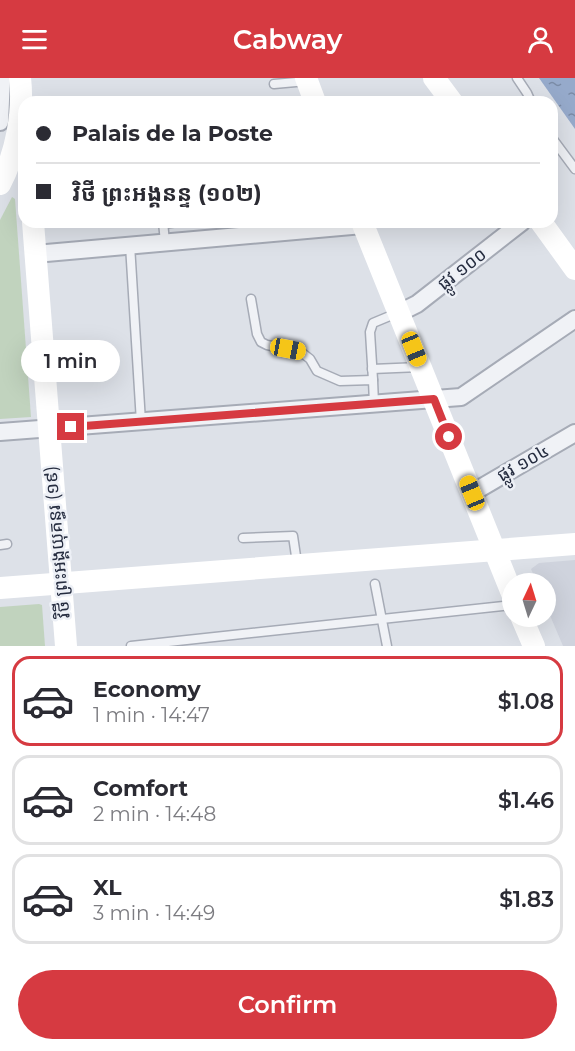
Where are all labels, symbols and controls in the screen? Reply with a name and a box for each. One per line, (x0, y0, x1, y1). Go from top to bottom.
icon: menu (18, 23, 51, 56)
text: Cabway (233, 23, 342, 56)
icon: person (524, 23, 557, 56)
text: Palais de la Poste (72, 120, 273, 147)
text: វិថី ព្រះអង្គនន្ទ (១០២) (72, 180, 262, 207)
street label: ផ្លូវ ១០០ (433, 243, 494, 299)
car (399, 329, 429, 369)
car (269, 337, 307, 361)
callout: 1 min (22, 340, 121, 382)
text: 1 min (44, 349, 97, 373)
route end (57, 413, 84, 440)
route start (435, 423, 462, 450)
street label: ផ្លូវ ១០៤ (493, 439, 556, 491)
street label: វិថី ព្រះអង្គយុគន្ធរ (១៩) (39, 465, 76, 620)
car (457, 473, 487, 513)
north arrow (502, 573, 556, 627)
map controls (502, 573, 556, 627)
icon: car (21, 674, 75, 728)
text: Economy (93, 676, 201, 703)
text: $1.08 (498, 688, 554, 715)
text: 1 min · 14:47 (93, 703, 210, 727)
icon: car (21, 773, 75, 827)
text: Comfort (93, 775, 188, 802)
text: $1.46 (498, 787, 554, 814)
text: 2 min · 14:48 (93, 802, 216, 826)
icon: car (21, 872, 75, 926)
text: XL (93, 874, 122, 901)
text: $1.83 (499, 886, 554, 913)
text: 3 min · 14:49 (93, 901, 215, 925)
button: Confirm (18, 970, 557, 1039)

